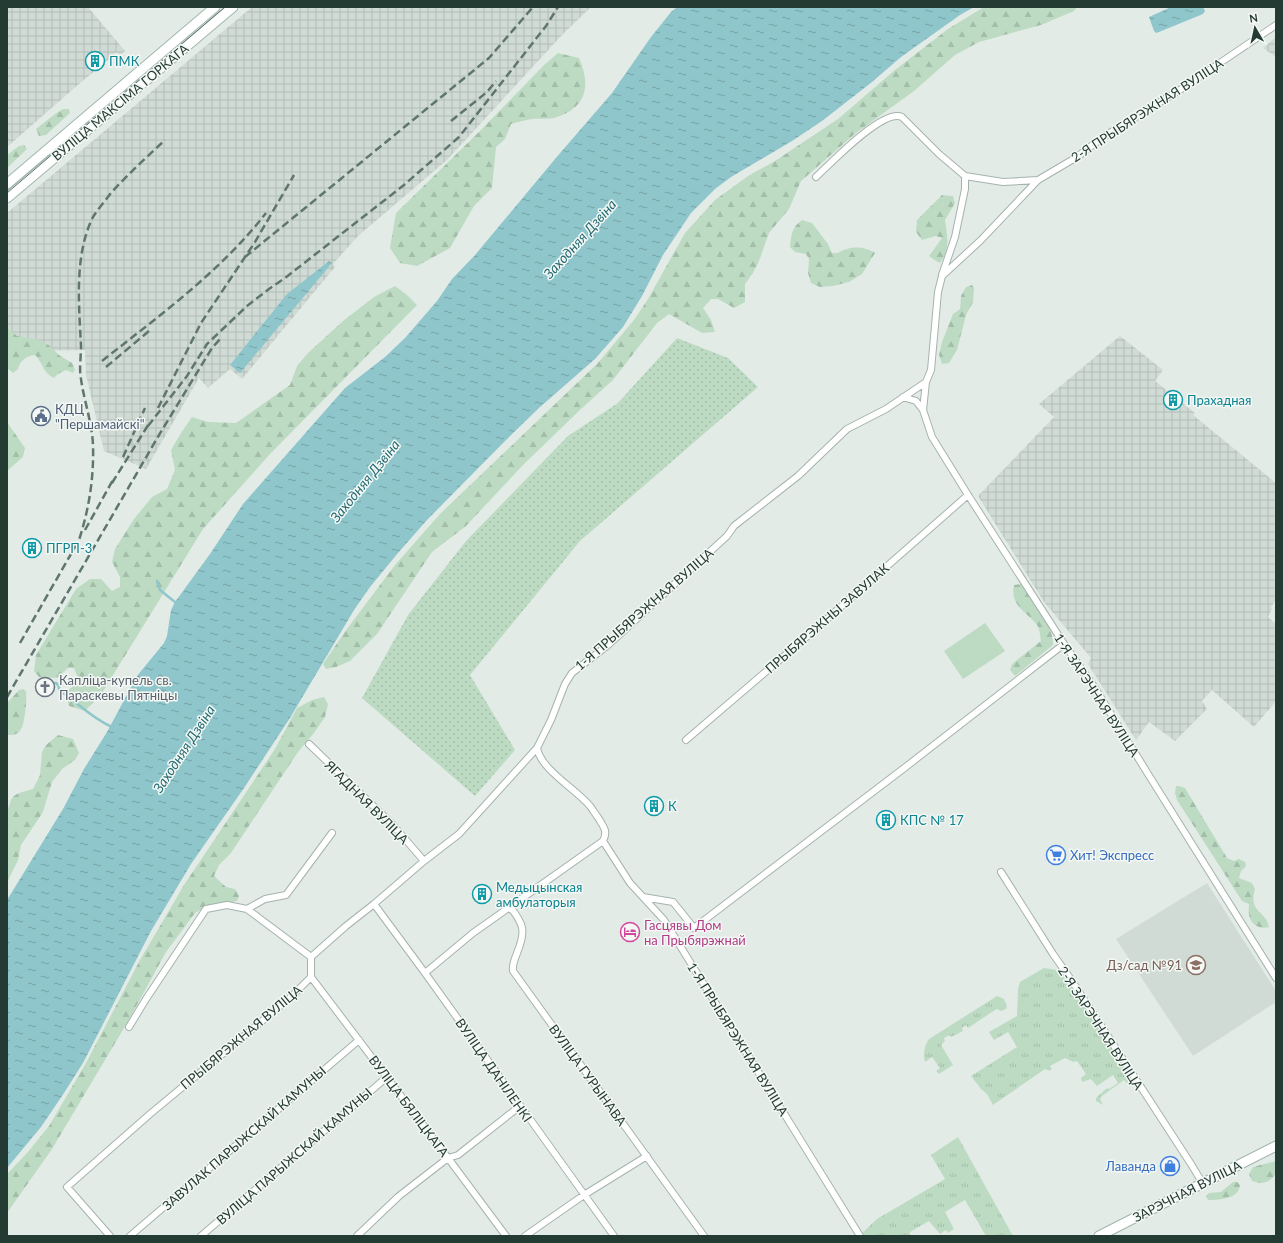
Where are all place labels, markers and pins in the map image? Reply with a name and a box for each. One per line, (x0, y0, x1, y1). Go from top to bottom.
building icon: ПМК (84, 50, 106, 72)
place label: ПМК (109, 53, 140, 69)
building icon: Прахадная (1162, 389, 1184, 411)
place label: Прахадная (1187, 392, 1251, 408)
place label: КДЦ "Першамайскі" (55, 401, 144, 432)
public building icon: КДЦ "Першамайскі" (30, 405, 52, 427)
building icon: ПГРП-3 (21, 537, 43, 559)
place label: ПГРП-3 (46, 540, 92, 556)
place label: Капліца-купель св. Параскевы Пятніцы (59, 672, 177, 703)
church icon: Капліца-купель св. Параскевы Пятніцы (34, 676, 56, 698)
building icon: К (643, 795, 665, 817)
place label: К (668, 798, 677, 814)
building icon: КПС № 17 (875, 809, 897, 831)
place label: КПС № 17 (900, 812, 964, 828)
supermarket icon: Хит! Экспресс (1045, 844, 1067, 866)
place label: Хит! Экспресс (1070, 847, 1154, 863)
place label: Медыцынская амбулаторыя (496, 879, 582, 910)
building icon: Медыцынская амбулаторыя (471, 883, 493, 905)
place label: Гасцявы Дом на Прыбярэжнай (644, 917, 746, 948)
hotel icon: Гасцявы Дом на Прыбярэжнай (619, 921, 641, 943)
school or university icon: Дз/сад №91 (1185, 954, 1207, 976)
place label: Дз/сад №91 (1107, 957, 1182, 973)
shop icon: Лаванда (1159, 1155, 1181, 1177)
place label: Лаванда (1105, 1158, 1156, 1174)

